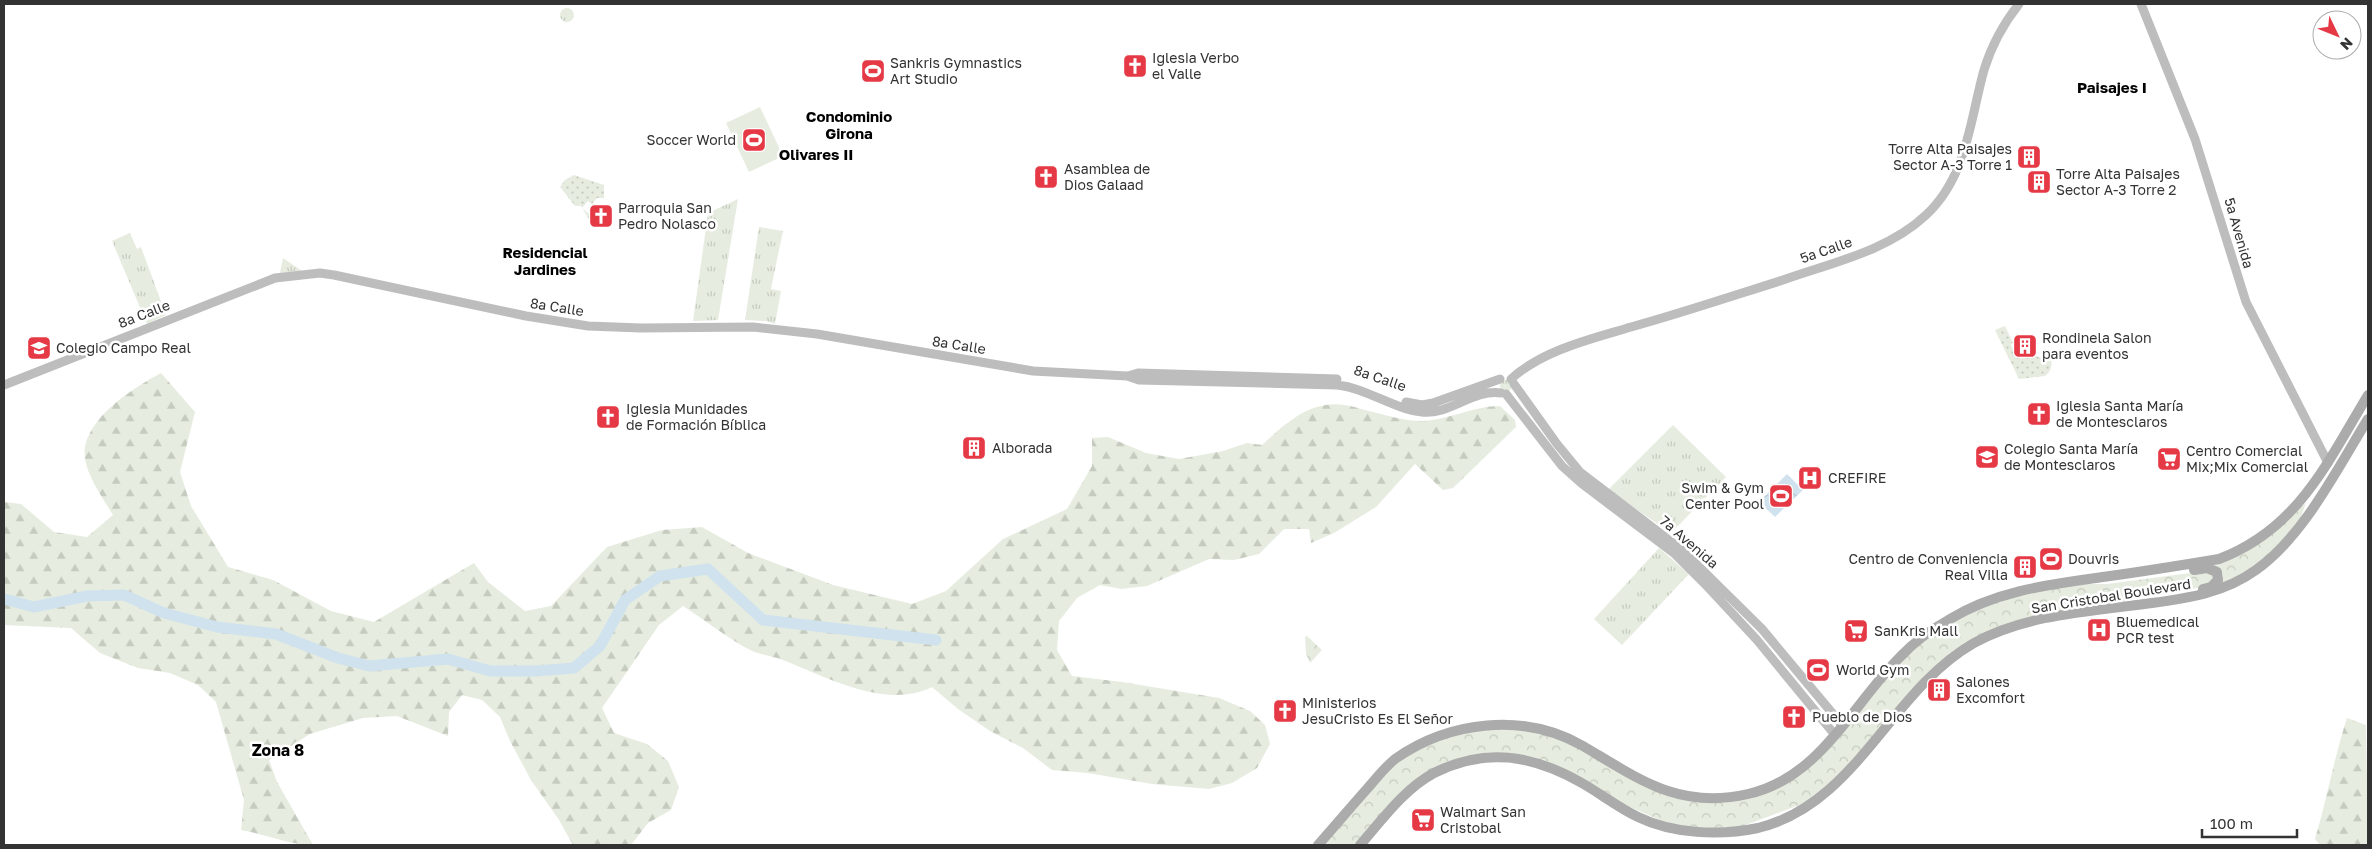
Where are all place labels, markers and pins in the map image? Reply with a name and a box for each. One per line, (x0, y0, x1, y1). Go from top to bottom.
place label: Iglesia Verbo el Valle (1152, 49, 1239, 82)
church icon: Iglesia Verbo el Valle (1122, 53, 1148, 79)
place label: Sankris Gymnastics Art Studio (890, 54, 1022, 87)
sports icon: Sankris Gymnastics Art Studio (860, 58, 886, 84)
sports icon: Soccer World (741, 127, 767, 153)
place label: Soccer World (647, 131, 736, 148)
place label: Torre Alta Paisajes Sector A-3 Torre 1 (1888, 140, 2012, 173)
building icon: Torre Alta Paisajes Sector A-3 Torre 1 (2016, 144, 2042, 170)
place label: Asamblea de Dios Galaad (1064, 160, 1150, 193)
church icon: Asamblea de Dios Galaad (1033, 164, 1059, 190)
place label: Torre Alta Paisajes Sector A-3 Torre 2 (2056, 165, 2180, 198)
building icon: Torre Alta Paisajes Sector A-3 Torre 2 (2026, 169, 2052, 195)
place label: Parroquia San Pedro Nolasco (618, 199, 716, 232)
church icon: Parroquia San Pedro Nolasco (588, 203, 614, 229)
place label: Rondinela Salon para eventos (2042, 329, 2152, 362)
building icon: Rondinela Salon para eventos (2012, 333, 2038, 359)
school or university icon: Colegio Campo Real (26, 335, 52, 361)
place label: Colegio Campo Real (56, 339, 191, 356)
place label: Iglesia Santa María de Montesclaros (2056, 397, 2183, 430)
place label: Iglesia Munidades de Formación Bíblica (626, 400, 766, 433)
church icon: Iglesia Santa María de Montesclaros (2026, 401, 2052, 427)
church icon: Iglesia Munidades de Formación Bíblica (595, 404, 621, 430)
building icon: Alborada (961, 435, 987, 461)
place label: Alborada (992, 439, 1052, 456)
place label: Colegio Santa María de Montesclaros (2004, 440, 2138, 473)
place label: Centro Comercial Mix;Mix Comercial (2186, 442, 2308, 475)
school or university icon: Colegio Santa María de Montesclaros (1974, 444, 2000, 470)
supermarket icon: Centro Comercial Mix;Mix Comercial (2156, 446, 2182, 472)
hospital icon: CREFIRE (1797, 465, 1823, 491)
place label: CREFIRE (1828, 469, 1886, 486)
place label: Swim & Gym Center Pool (1681, 479, 1764, 512)
sports icon: Swim & Gym Center Pool (1768, 483, 1794, 509)
sports icon: Douvris (2038, 546, 2064, 572)
place label: Centro de Conveniencia Real Villa (1849, 550, 2008, 583)
place label: Douvris (2068, 550, 2119, 567)
building icon: Centro de Conveniencia Real Villa (2012, 554, 2038, 580)
place label: Bluemedical PCR test (2116, 613, 2199, 646)
hospital icon: Bluemedical PCR test (2086, 617, 2112, 643)
supermarket icon: SanKris Mall (1843, 618, 1869, 644)
place label: SanKris Mall (1874, 622, 1958, 639)
sports icon: World Gym (1805, 657, 1831, 683)
place label: World Gym (1836, 661, 1909, 678)
place label: Salones Excomfort (1956, 673, 2025, 706)
building icon: Salones Excomfort (1926, 677, 1952, 703)
place label: Ministerios JesuCristo Es El Señor (1302, 694, 1454, 727)
church icon: Ministerios JesuCristo Es El Señor (1272, 698, 1298, 724)
church icon: Pueblo de Dios (1781, 704, 1807, 730)
place label: Pueblo de Dios (1812, 708, 1912, 725)
place label: Walmart San Cristobal (1440, 803, 1526, 836)
supermarket icon: Walmart San Cristobal (1410, 807, 1436, 833)

